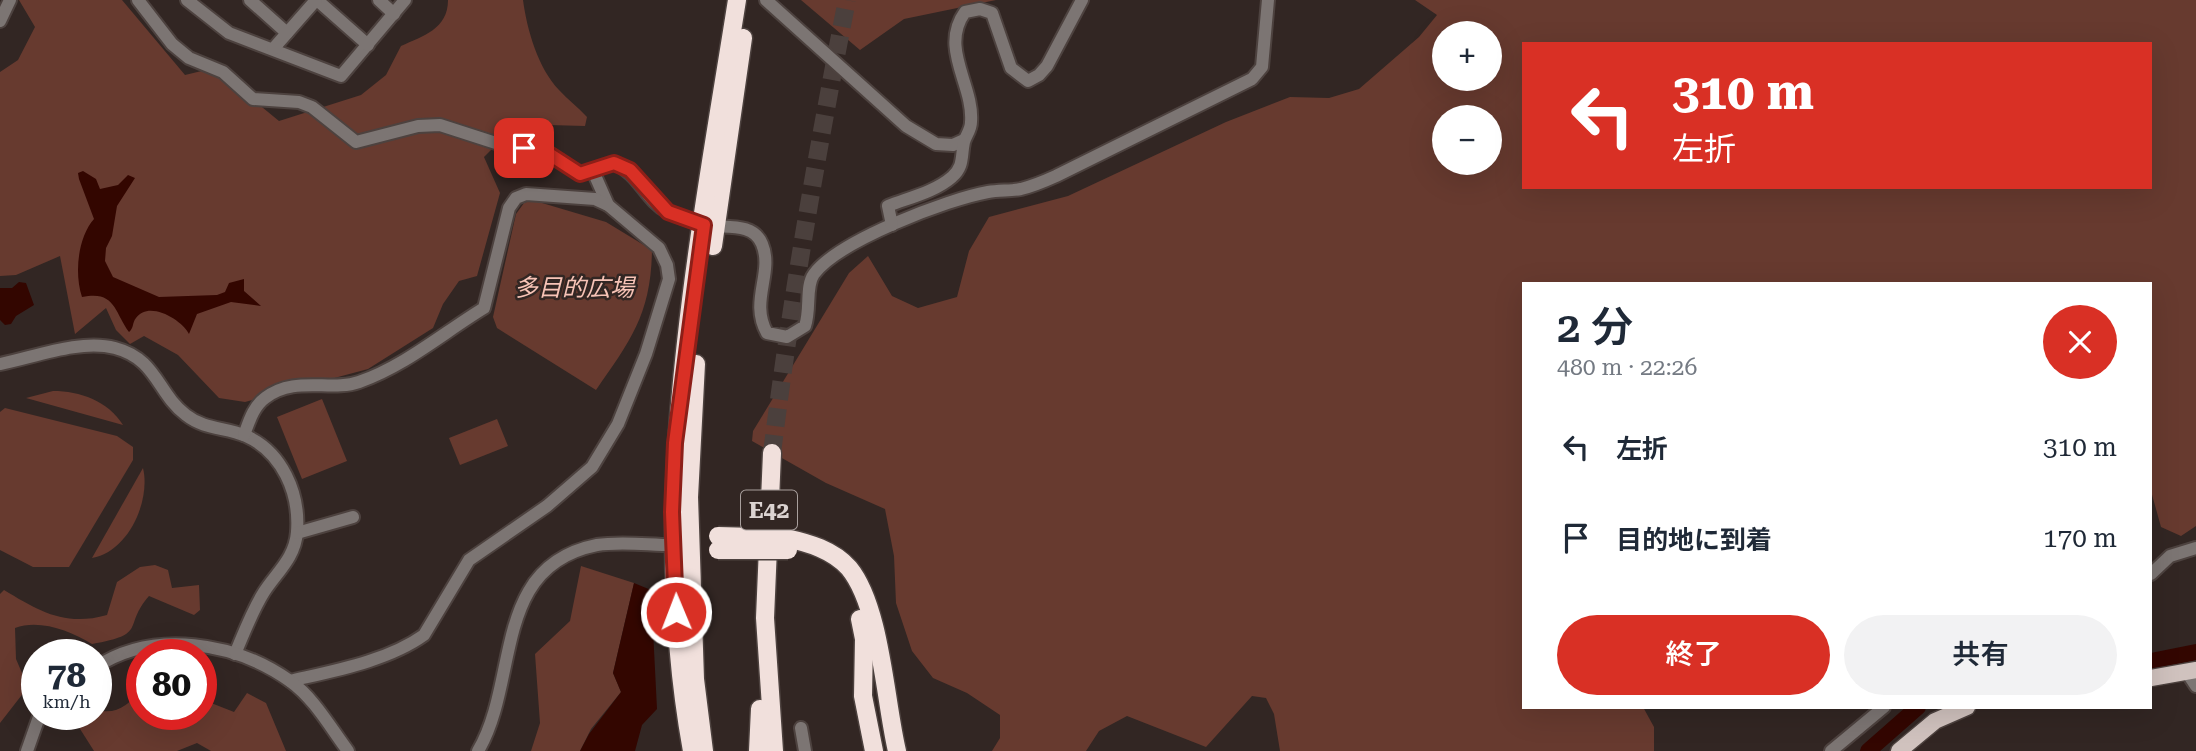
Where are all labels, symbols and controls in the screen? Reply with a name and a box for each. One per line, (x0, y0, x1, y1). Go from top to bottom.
map controls (1432, 21, 1502, 175)
button: + (1432, 21, 1502, 91)
text: 310 m (1672, 64, 1814, 121)
icon: left (1557, 70, 1648, 161)
button: − (1432, 105, 1502, 175)
pin (494, 118, 554, 178)
icon: arrive (505, 129, 543, 167)
text: 左折 (1672, 130, 1736, 168)
park label: 多目的広場 (514, 274, 637, 302)
text: 2 分 (1557, 303, 1633, 352)
button: close (2043, 305, 2117, 379)
text: 480 m · 22:26 (1557, 354, 1697, 381)
icon: left (1557, 428, 1595, 466)
text: 310 m (2043, 432, 2117, 462)
text: 左折 (1616, 434, 1668, 464)
road number: E42 (741, 490, 797, 530)
icon: arrive (1557, 519, 1595, 557)
text: 170 m (2043, 523, 2117, 553)
text: 目的地に到着 (1616, 525, 1772, 555)
position arrow (639, 575, 713, 649)
button: 終了 (1557, 615, 1830, 695)
button: 共有 (1844, 615, 2117, 695)
speed limit sign: 80 (126, 639, 217, 730)
text: 78 (47, 655, 86, 696)
text: km/h (42, 691, 91, 712)

